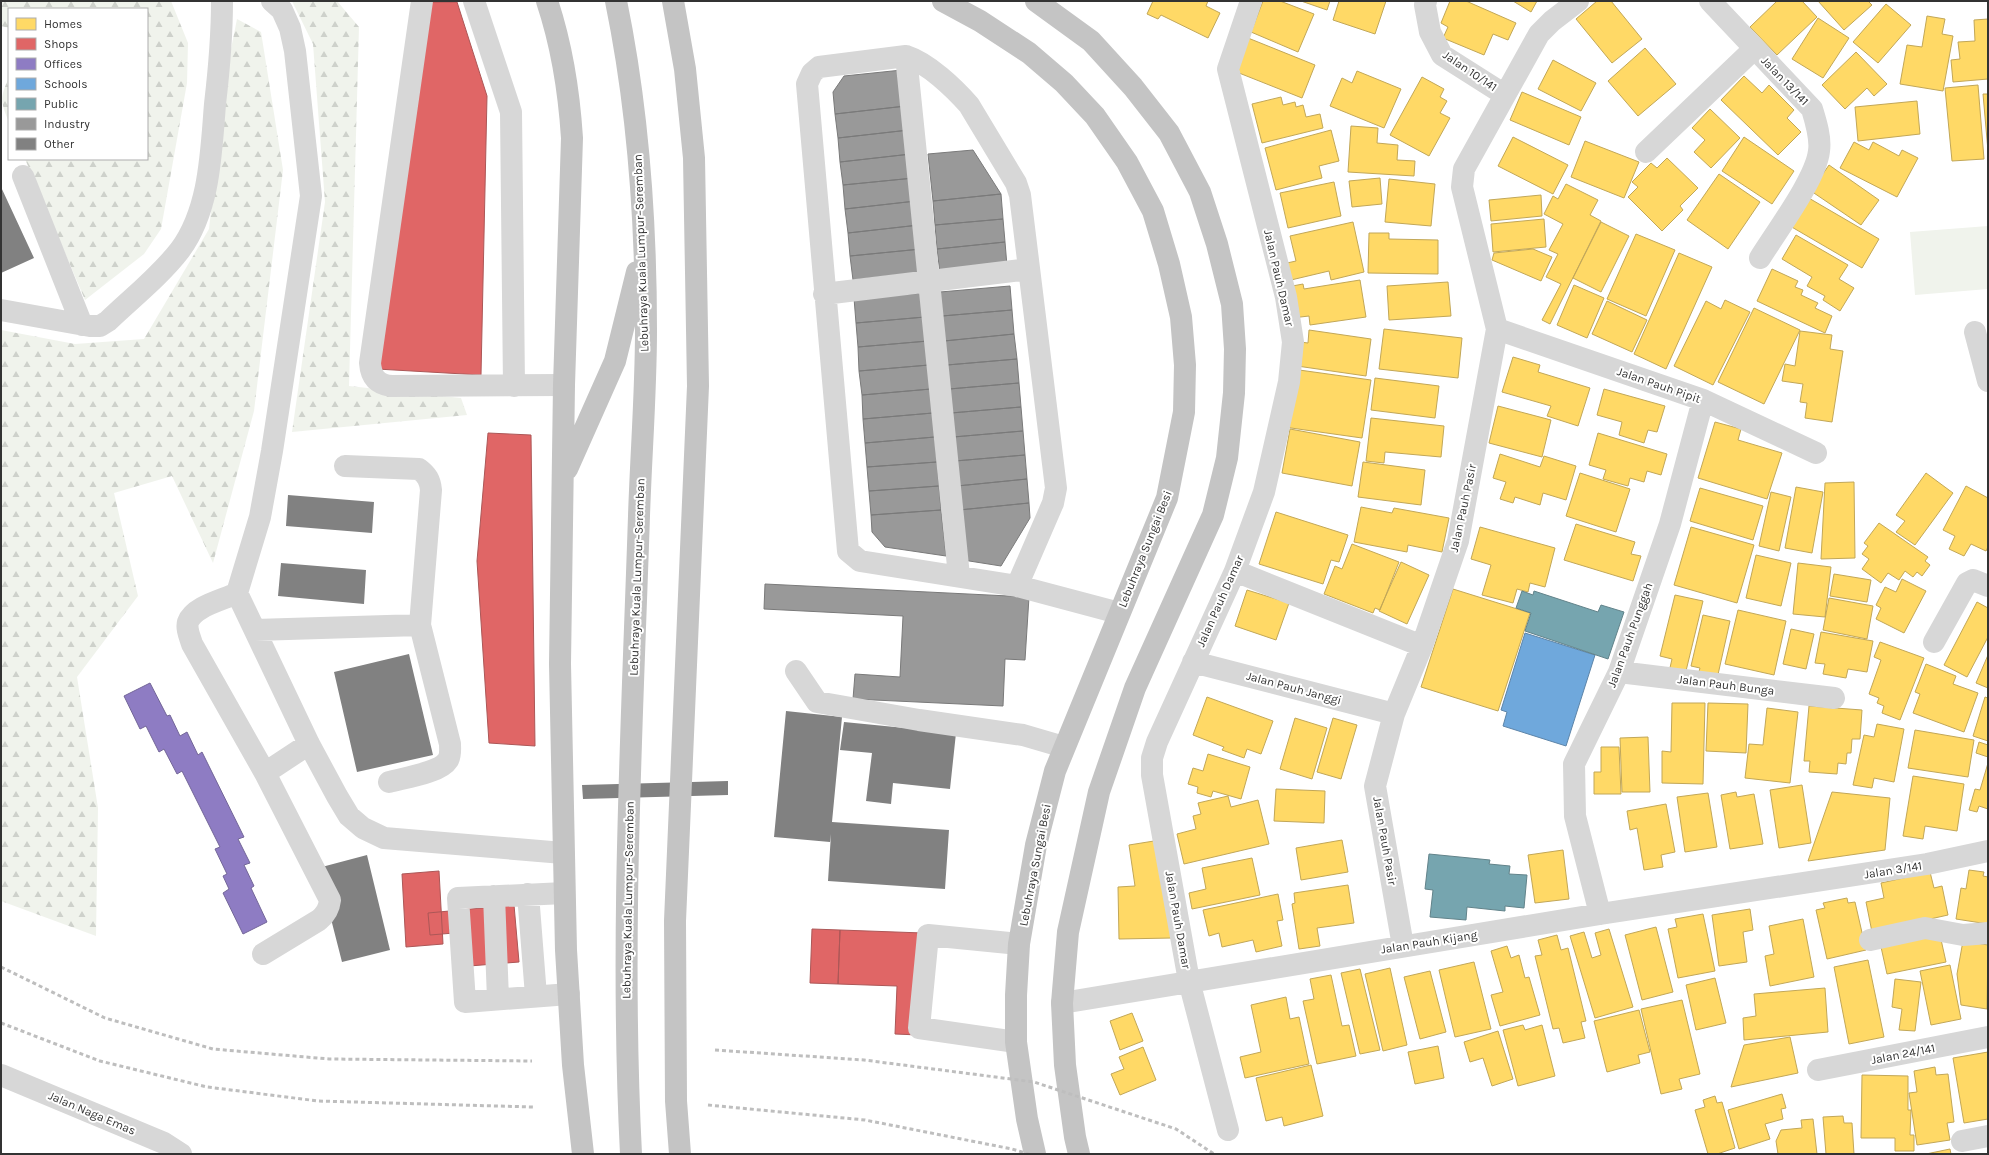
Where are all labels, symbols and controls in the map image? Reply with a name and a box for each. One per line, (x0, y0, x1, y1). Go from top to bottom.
legend (8, 8, 148, 160)
text: Homes (44, 17, 82, 31)
text: Shops (44, 37, 78, 51)
street label: Jalan 10/141 (1440, 48, 1500, 94)
street label: Jalan 13/141 (1758, 54, 1812, 108)
text: Offices (44, 57, 82, 71)
text: Schools (44, 77, 87, 91)
text: Public (44, 97, 78, 111)
text: Industry (44, 117, 90, 131)
text: Other (44, 137, 75, 151)
street label: Lebuhraya Kuala Lumpur–Seremban (631, 154, 651, 352)
street label: Jalan Pauh Damar (1261, 228, 1297, 328)
street label: Jalan Pauh Pipit (1615, 364, 1703, 406)
street label: Jalan Pauh Pasir (1447, 462, 1479, 553)
street label: Lebuhraya Kuala Lumpur–Seremban (627, 478, 647, 676)
street label: Lebuhraya Sungai Besi (1115, 489, 1175, 609)
street label: Jalan Pauh Damar (1194, 552, 1247, 649)
street label: Jalan Pauh Punggah (1604, 581, 1656, 689)
street label: Jalan Pauh Janggi (1245, 669, 1343, 707)
street label: Jalan Pauh Bunga (1677, 672, 1775, 698)
street label: Jalan Pauh Pasir (1370, 796, 1400, 887)
street label: Lebuhraya Kuala Lumpur–Seremban (619, 801, 637, 999)
street label: Lebuhraya Sungai Besi (1016, 803, 1054, 927)
street label: Jalan 3/141 (1863, 859, 1923, 881)
street label: Jalan Pauh Damar (1163, 870, 1194, 971)
street label: Jalan Pauh Kijang (1380, 927, 1478, 957)
street label: Jalan 24/141 (1870, 1041, 1936, 1067)
street label: Jalan Naga Emas (46, 1088, 138, 1138)

